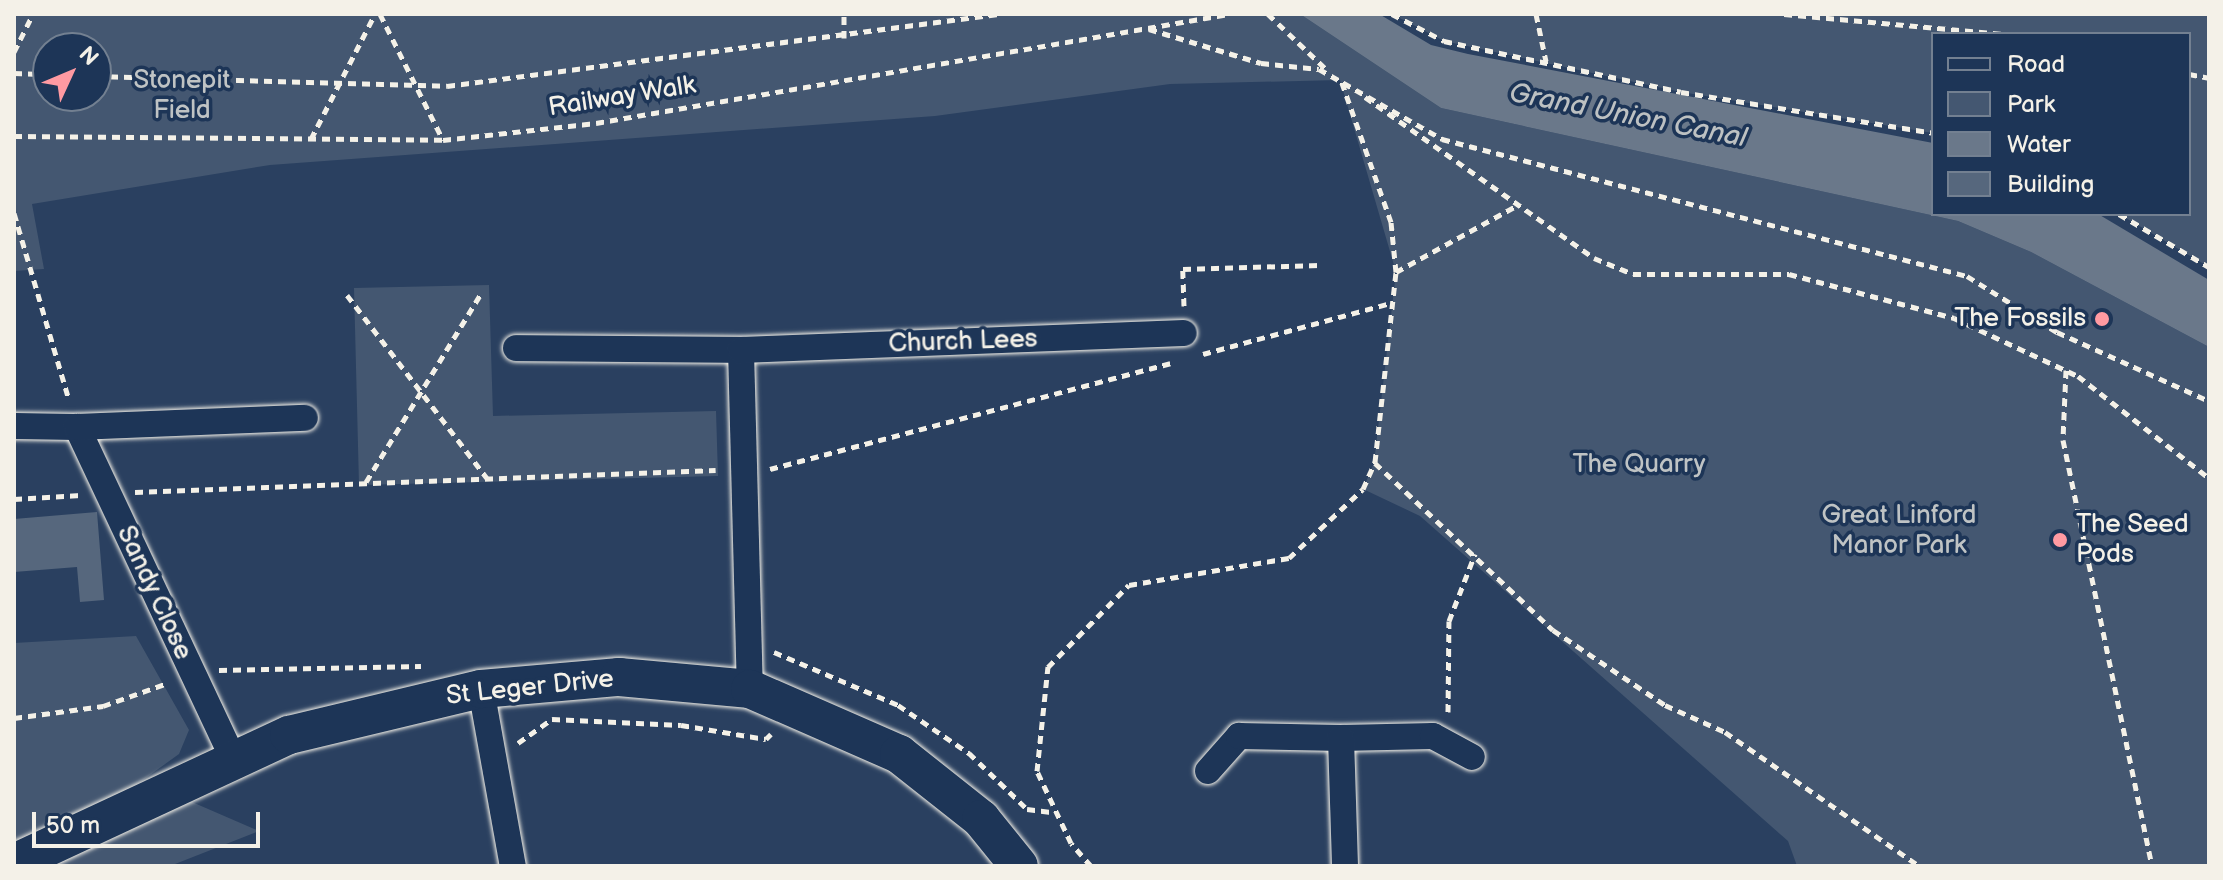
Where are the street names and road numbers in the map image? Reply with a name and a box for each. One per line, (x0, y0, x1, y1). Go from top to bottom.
street label: Railway Walk (545, 70, 699, 124)
street label: Church Lees (888, 324, 1038, 360)
street label: Sandy Close (109, 520, 199, 666)
street label: St Leger Drive (445, 664, 615, 712)

